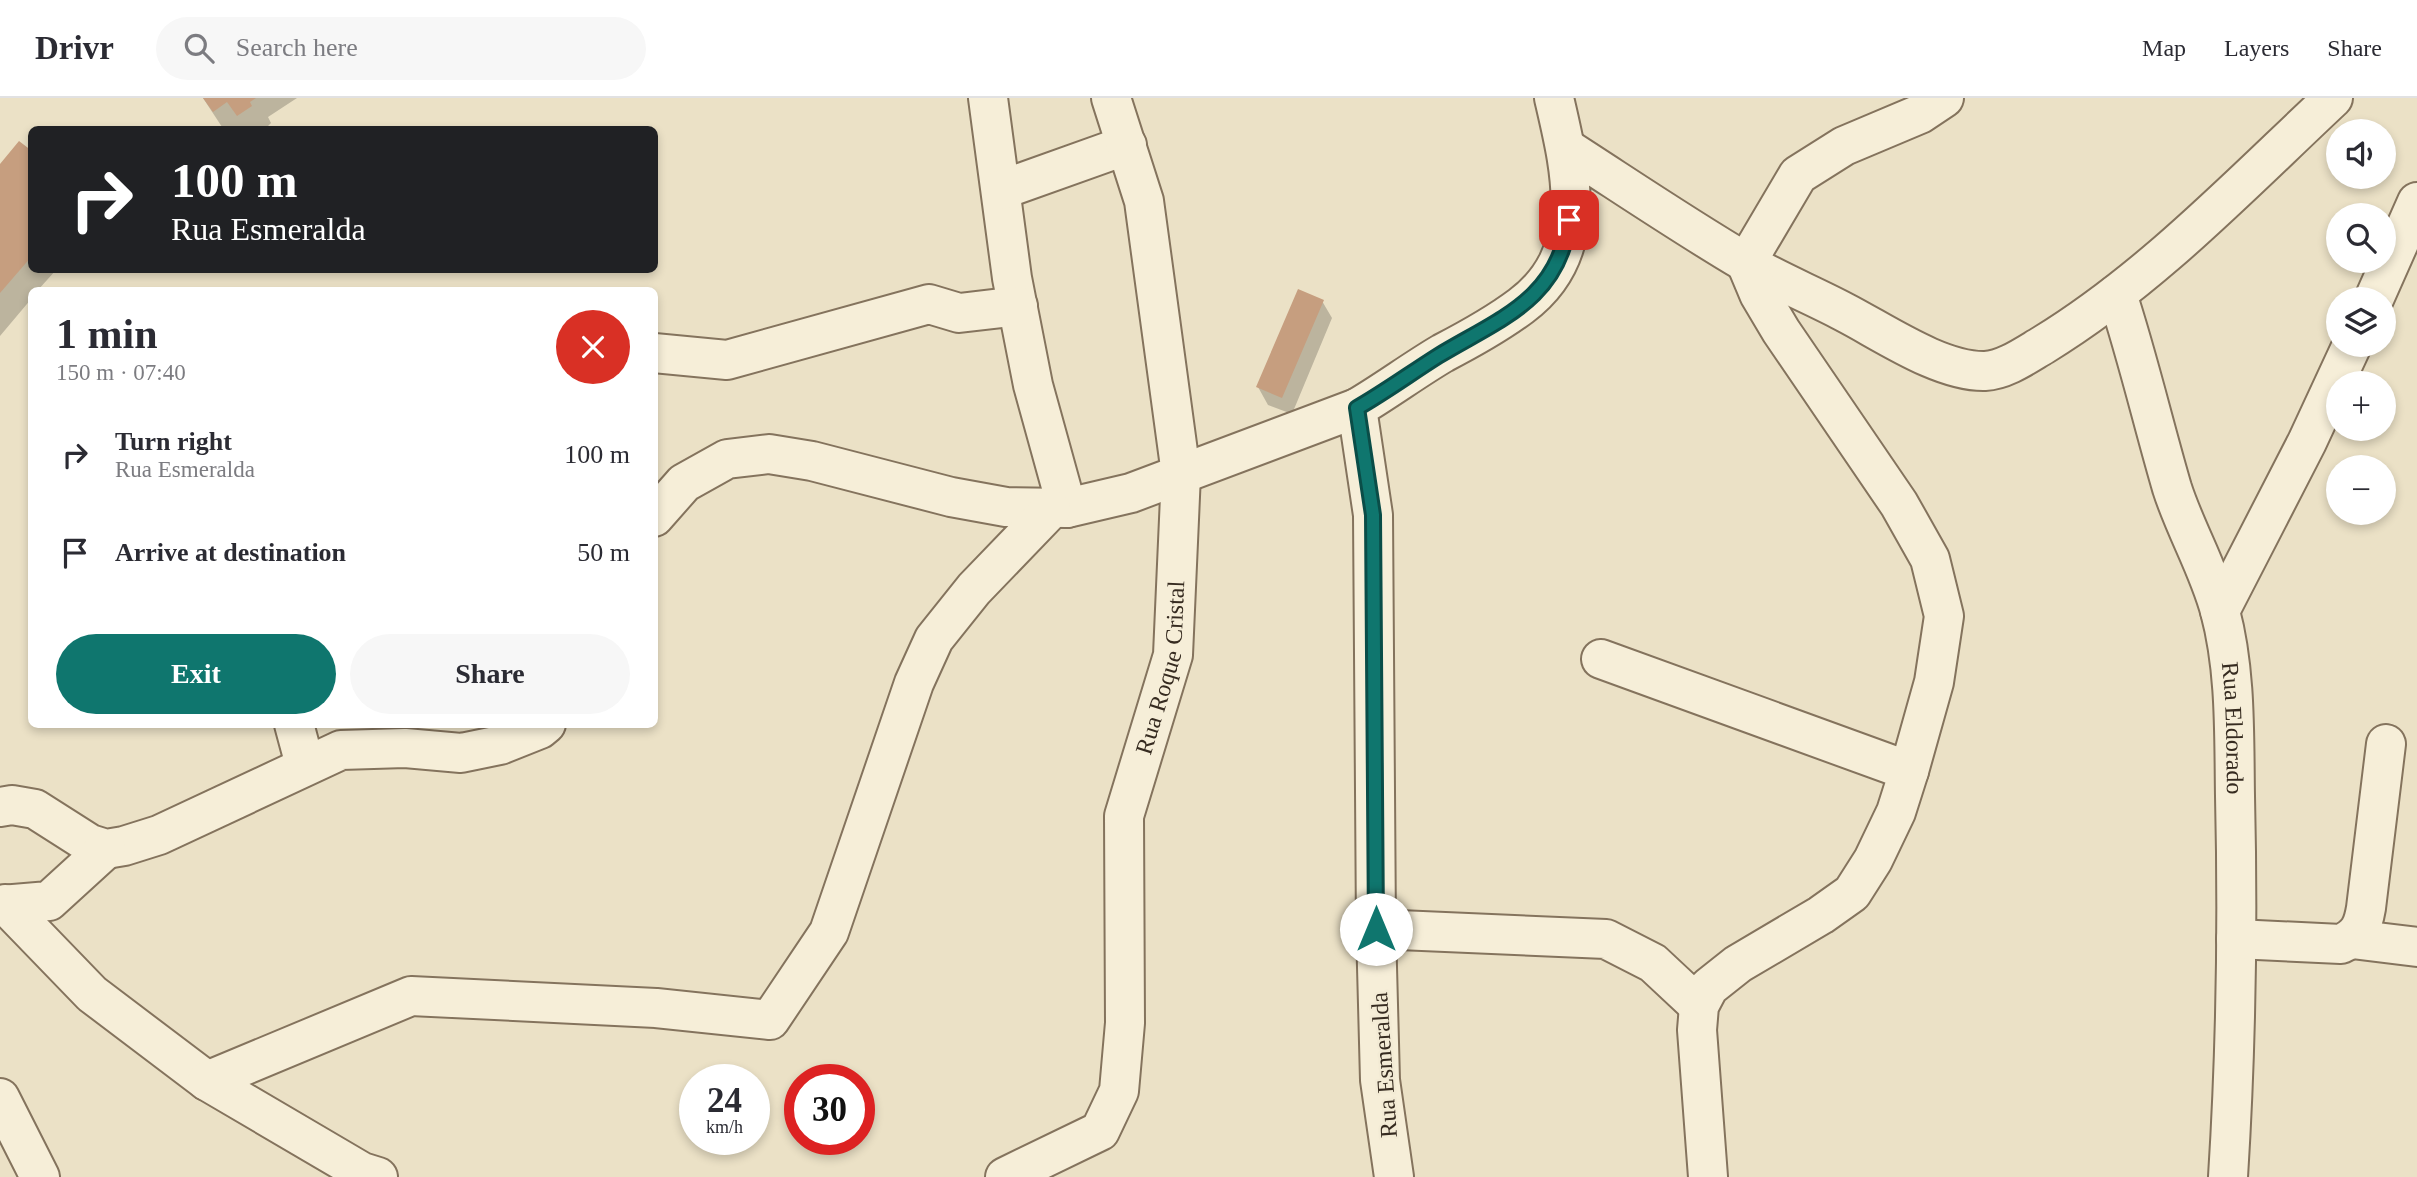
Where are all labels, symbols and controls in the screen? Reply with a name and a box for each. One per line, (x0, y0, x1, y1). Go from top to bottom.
search box (156, 17, 646, 80)
icon: search (180, 29, 218, 67)
text: Drivr (35, 30, 114, 66)
text: Search here (236, 33, 358, 62)
text: Map (2142, 35, 2186, 61)
text: Layers (2224, 35, 2289, 61)
text: Share (2327, 35, 2382, 61)
map controls (2326, 119, 2396, 525)
button: sound (2326, 119, 2396, 189)
text: 100 m (171, 153, 298, 208)
icon: right (56, 154, 147, 245)
pin (1539, 190, 1599, 250)
icon: arrive (1550, 201, 1588, 239)
button: search (2326, 203, 2396, 273)
text: Rua Esmeralda (171, 211, 366, 247)
button: layers (2326, 287, 2396, 357)
button: close (556, 310, 630, 384)
text: 1 min (56, 311, 158, 357)
text: 150 m · 07:40 (56, 360, 186, 385)
button: + (2326, 371, 2396, 441)
text: Turn right (115, 427, 232, 456)
icon: right (56, 436, 94, 474)
text: 100 m (564, 440, 630, 469)
button: − (2326, 455, 2396, 525)
text: Rua Esmeralda (115, 457, 255, 482)
icon: arrive (56, 534, 94, 572)
text: Arrive at destination (115, 538, 346, 567)
text: 50 m (577, 538, 630, 567)
street label: Rua Roque Cristal (1131, 580, 1189, 757)
button: Exit (56, 634, 336, 714)
button: Share (350, 634, 630, 714)
street label: Rua Eldorado (2217, 661, 2248, 795)
position arrow (1339, 892, 1413, 966)
street label: Rua Esmeralda (1366, 991, 1402, 1139)
speed limit sign: 30 (784, 1064, 875, 1155)
text: 24 (707, 1081, 742, 1120)
text: km/h (706, 1117, 743, 1137)

